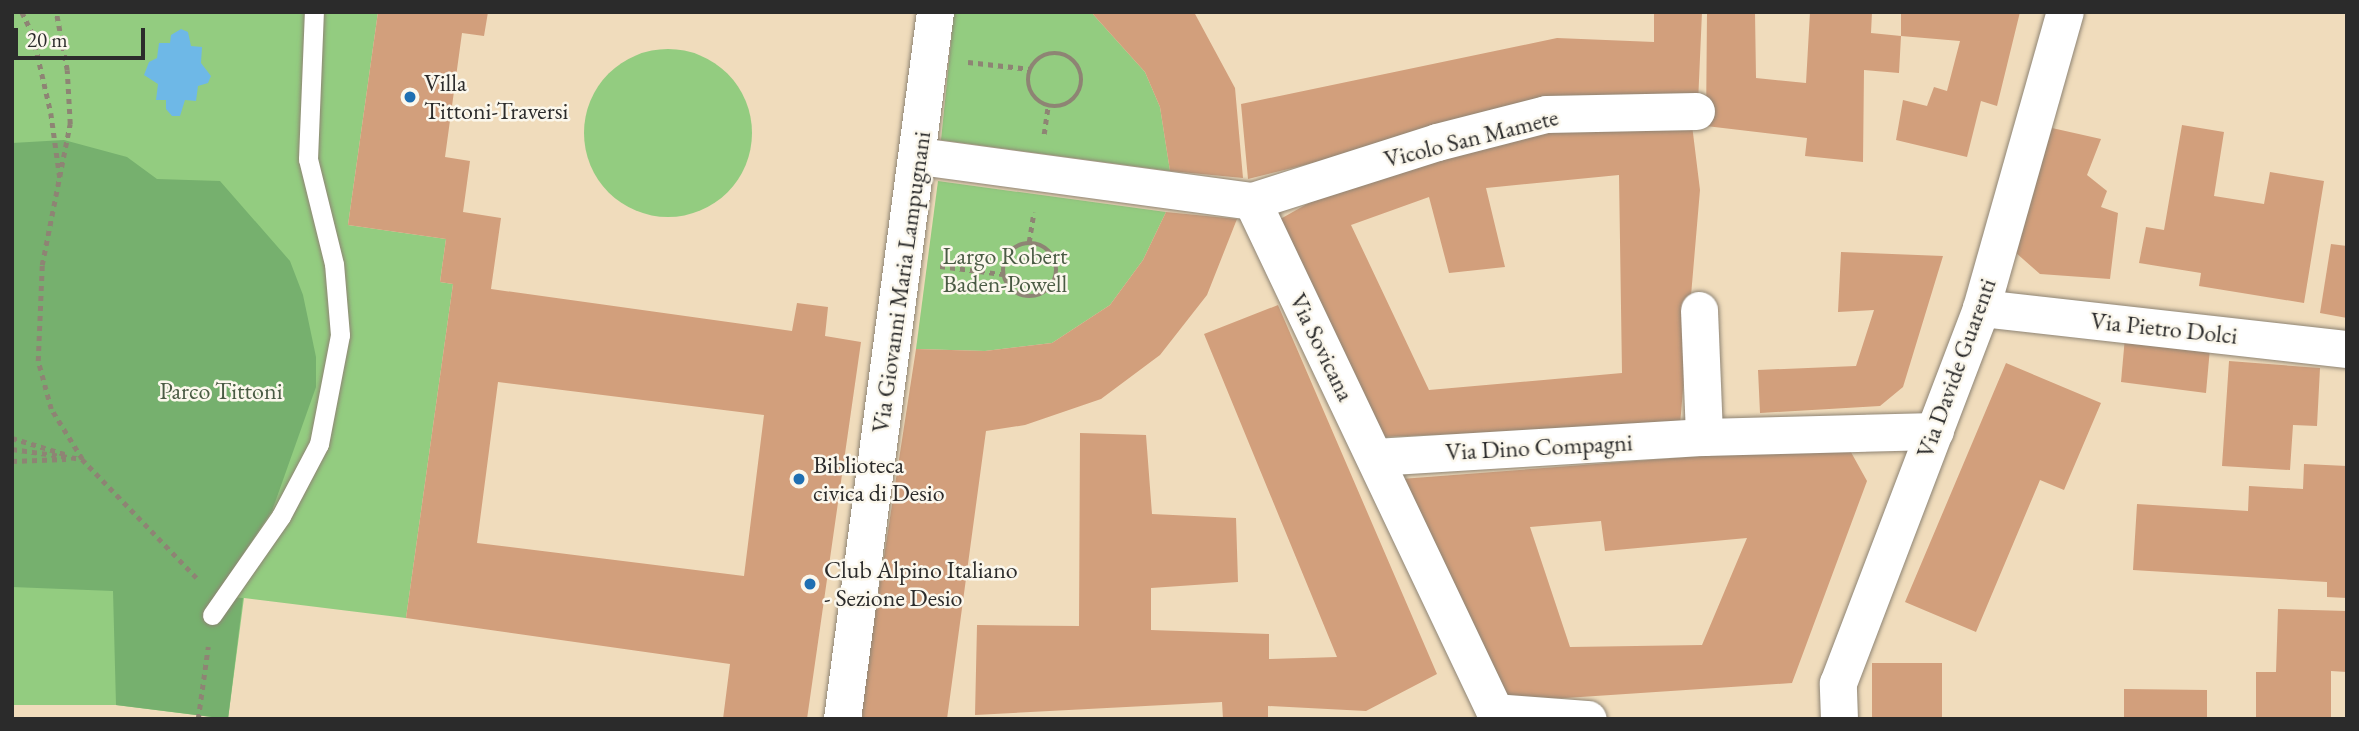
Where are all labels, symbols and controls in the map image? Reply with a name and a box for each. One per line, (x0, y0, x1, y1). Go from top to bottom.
scale bar (18, 14, 149, 58)
text: 20 m (27, 26, 68, 53)
place label: Villa Tittoni-Traversi (424, 69, 568, 125)
marker: Villa Tittoni-Traversi (402, 89, 418, 105)
street label: Vicolo San Mamete (1381, 102, 1561, 174)
street label: Via Giovanni Maria Lampugnani (866, 129, 936, 435)
park label: Largo Robert Baden-Powell (943, 242, 1067, 298)
street label: Via Davide Guarenti (1910, 274, 2002, 462)
street label: Via Sovicana (1284, 288, 1360, 406)
street label: Via Pietro Dolci (2089, 306, 2239, 350)
park label: Parco Tittoni (159, 377, 283, 405)
street label: Via Dino Compagni (1445, 428, 1633, 466)
place label: Biblioteca civica di Desio (813, 451, 945, 507)
marker: Biblioteca civica di Desio (791, 471, 807, 487)
place label: Club Alpino Italiano - Sezione Desio (824, 556, 1018, 612)
marker: Club Alpino Italiano - Sezione Desio (802, 576, 818, 592)

